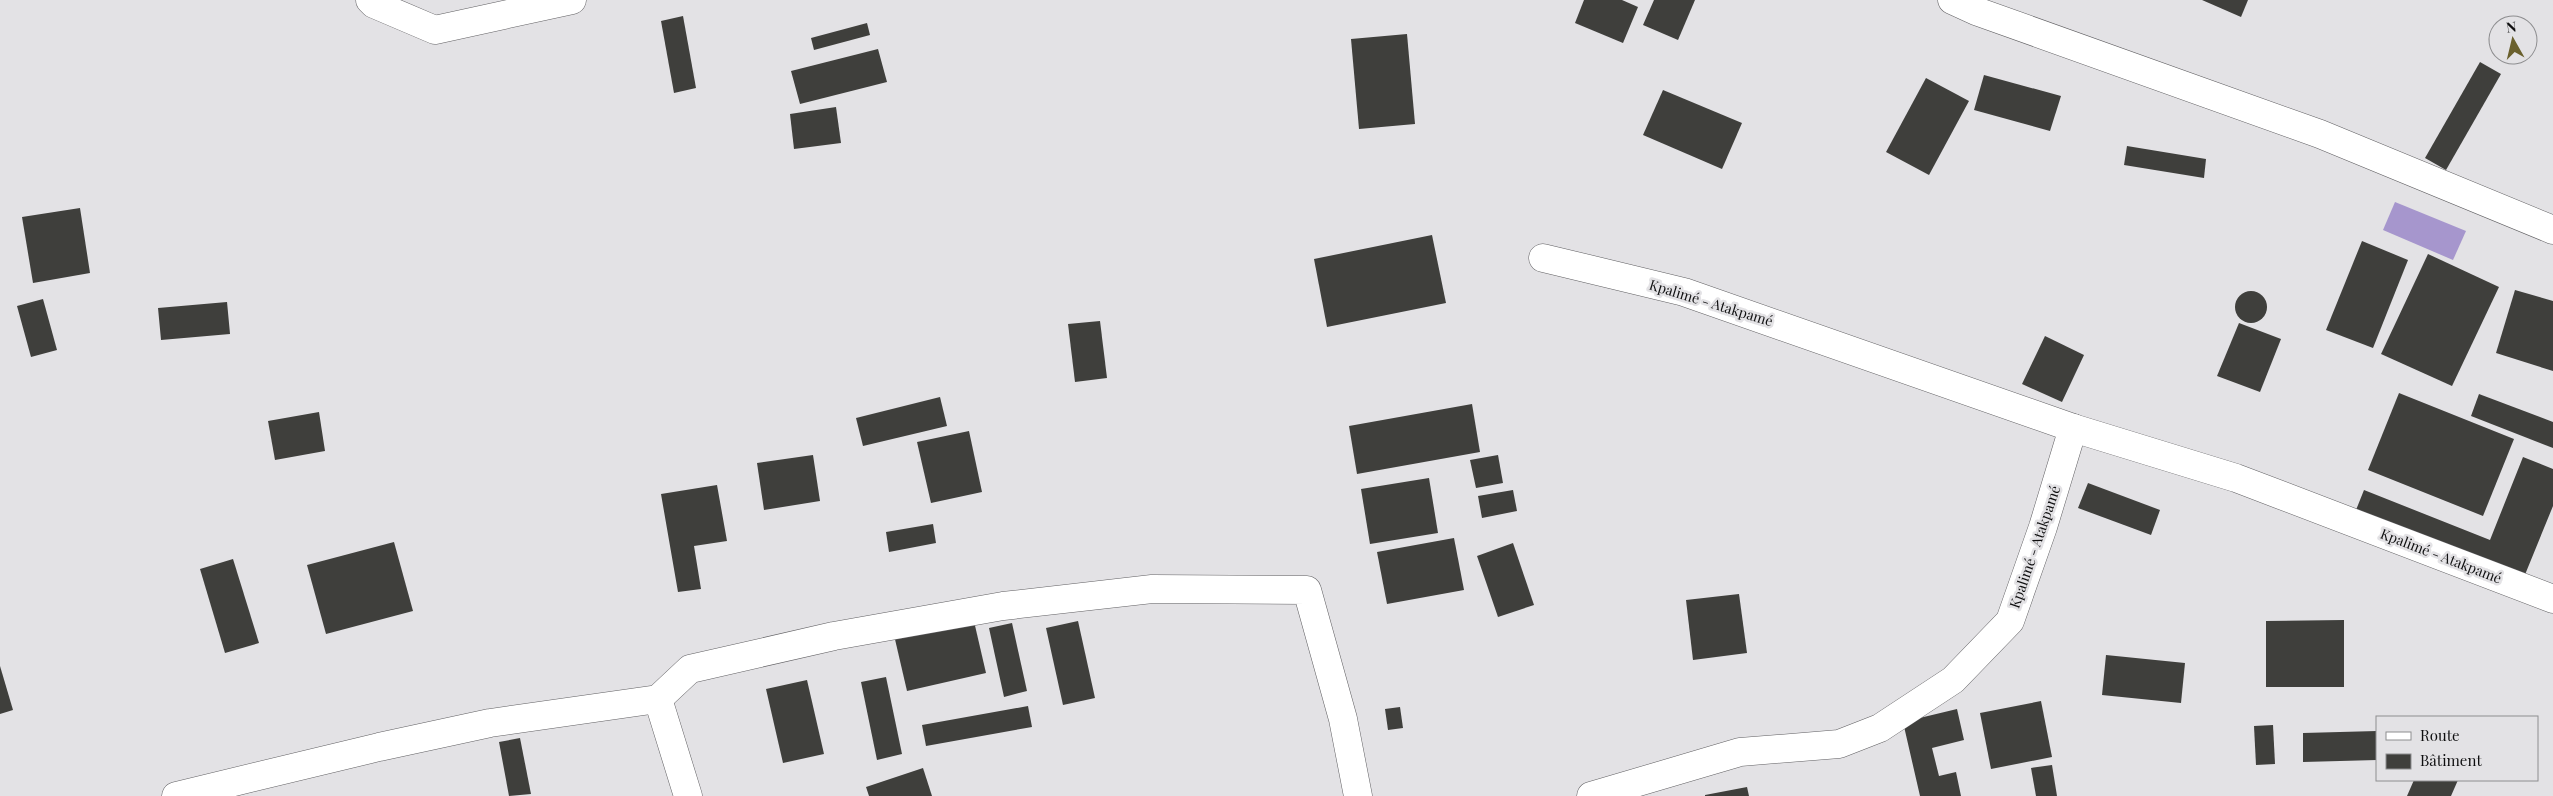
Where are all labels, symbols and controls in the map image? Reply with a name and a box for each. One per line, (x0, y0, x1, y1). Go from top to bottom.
north arrow (2488, 15, 2538, 65)
text: N (2505, 17, 2517, 37)
street label: Kpalimé - Atakpamé (1647, 275, 1775, 330)
street label: Kpalimé - Atakpamé (2005, 483, 2064, 611)
street label: Kpalimé - Atakpamé (2378, 524, 2505, 587)
legend (2376, 716, 2538, 781)
text: Route (2420, 725, 2460, 745)
text: Bâtiment (2420, 750, 2482, 770)

